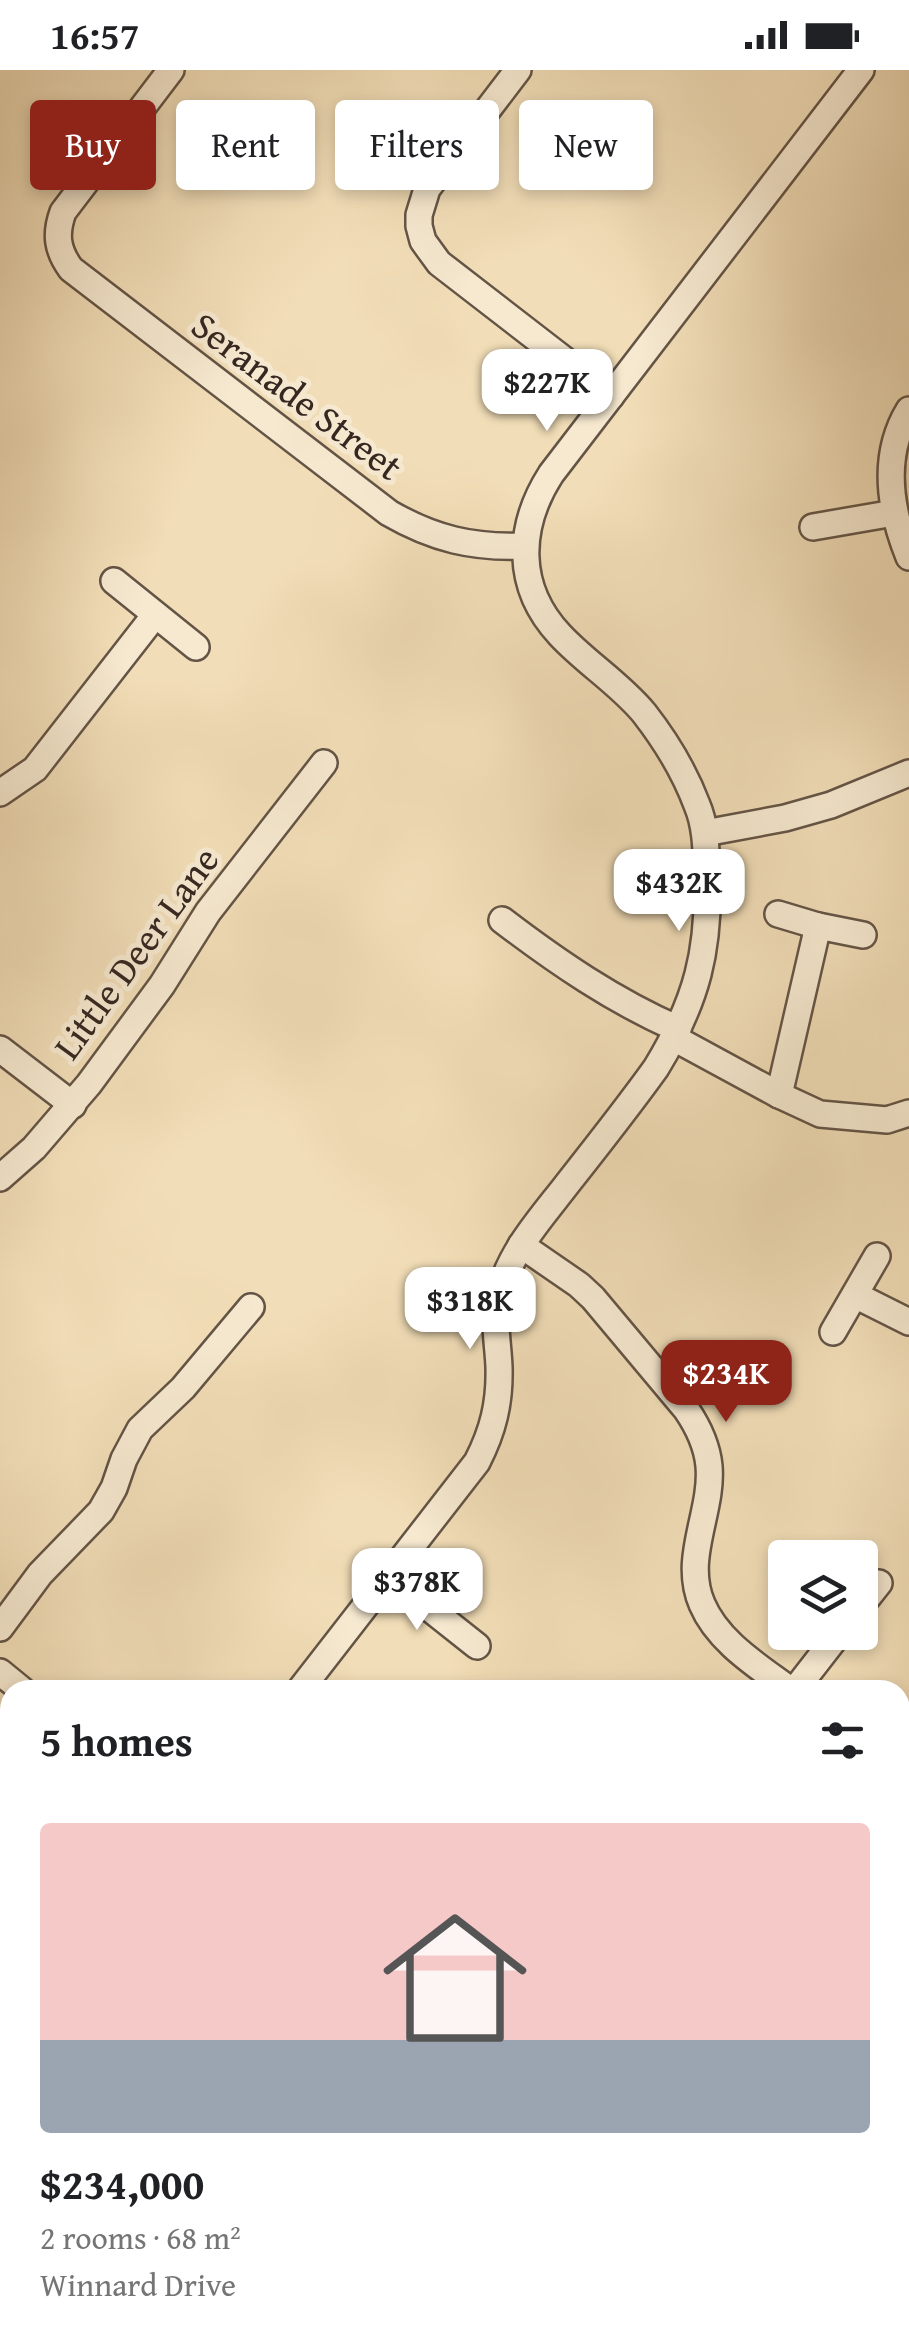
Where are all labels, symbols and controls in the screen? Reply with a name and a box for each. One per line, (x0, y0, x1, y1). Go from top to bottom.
text: 16:57 (50, 7, 140, 63)
chip: Buy (30, 100, 156, 190)
chip: Rent (176, 100, 315, 190)
chip: Filters (335, 100, 499, 190)
chip: New (519, 100, 653, 190)
street label: Seranade Street (180, 297, 415, 493)
pin: $227K (477, 349, 617, 434)
text: $227K (504, 358, 590, 405)
street label: Little Deer Lane (39, 834, 232, 1071)
pin: $432K (609, 849, 749, 934)
text: $432K (636, 858, 722, 905)
pin: $318K (400, 1267, 540, 1352)
text: $318K (427, 1276, 513, 1323)
pin: $234K (656, 1340, 796, 1425)
text: $234K (683, 1349, 769, 1396)
map controls (768, 1540, 878, 1650)
button: layers (768, 1540, 878, 1650)
pin: $378K (347, 1548, 487, 1633)
text: $378K (374, 1557, 460, 1604)
text: 5 homes (40, 1710, 193, 1771)
icon: filters (815, 1713, 870, 1768)
icon: home (365, 1888, 545, 2068)
text: $234,000 (40, 2153, 204, 2214)
text: 2 rooms · 68 m² (40, 2214, 241, 2261)
text: Winnard Drive (40, 2261, 236, 2308)

